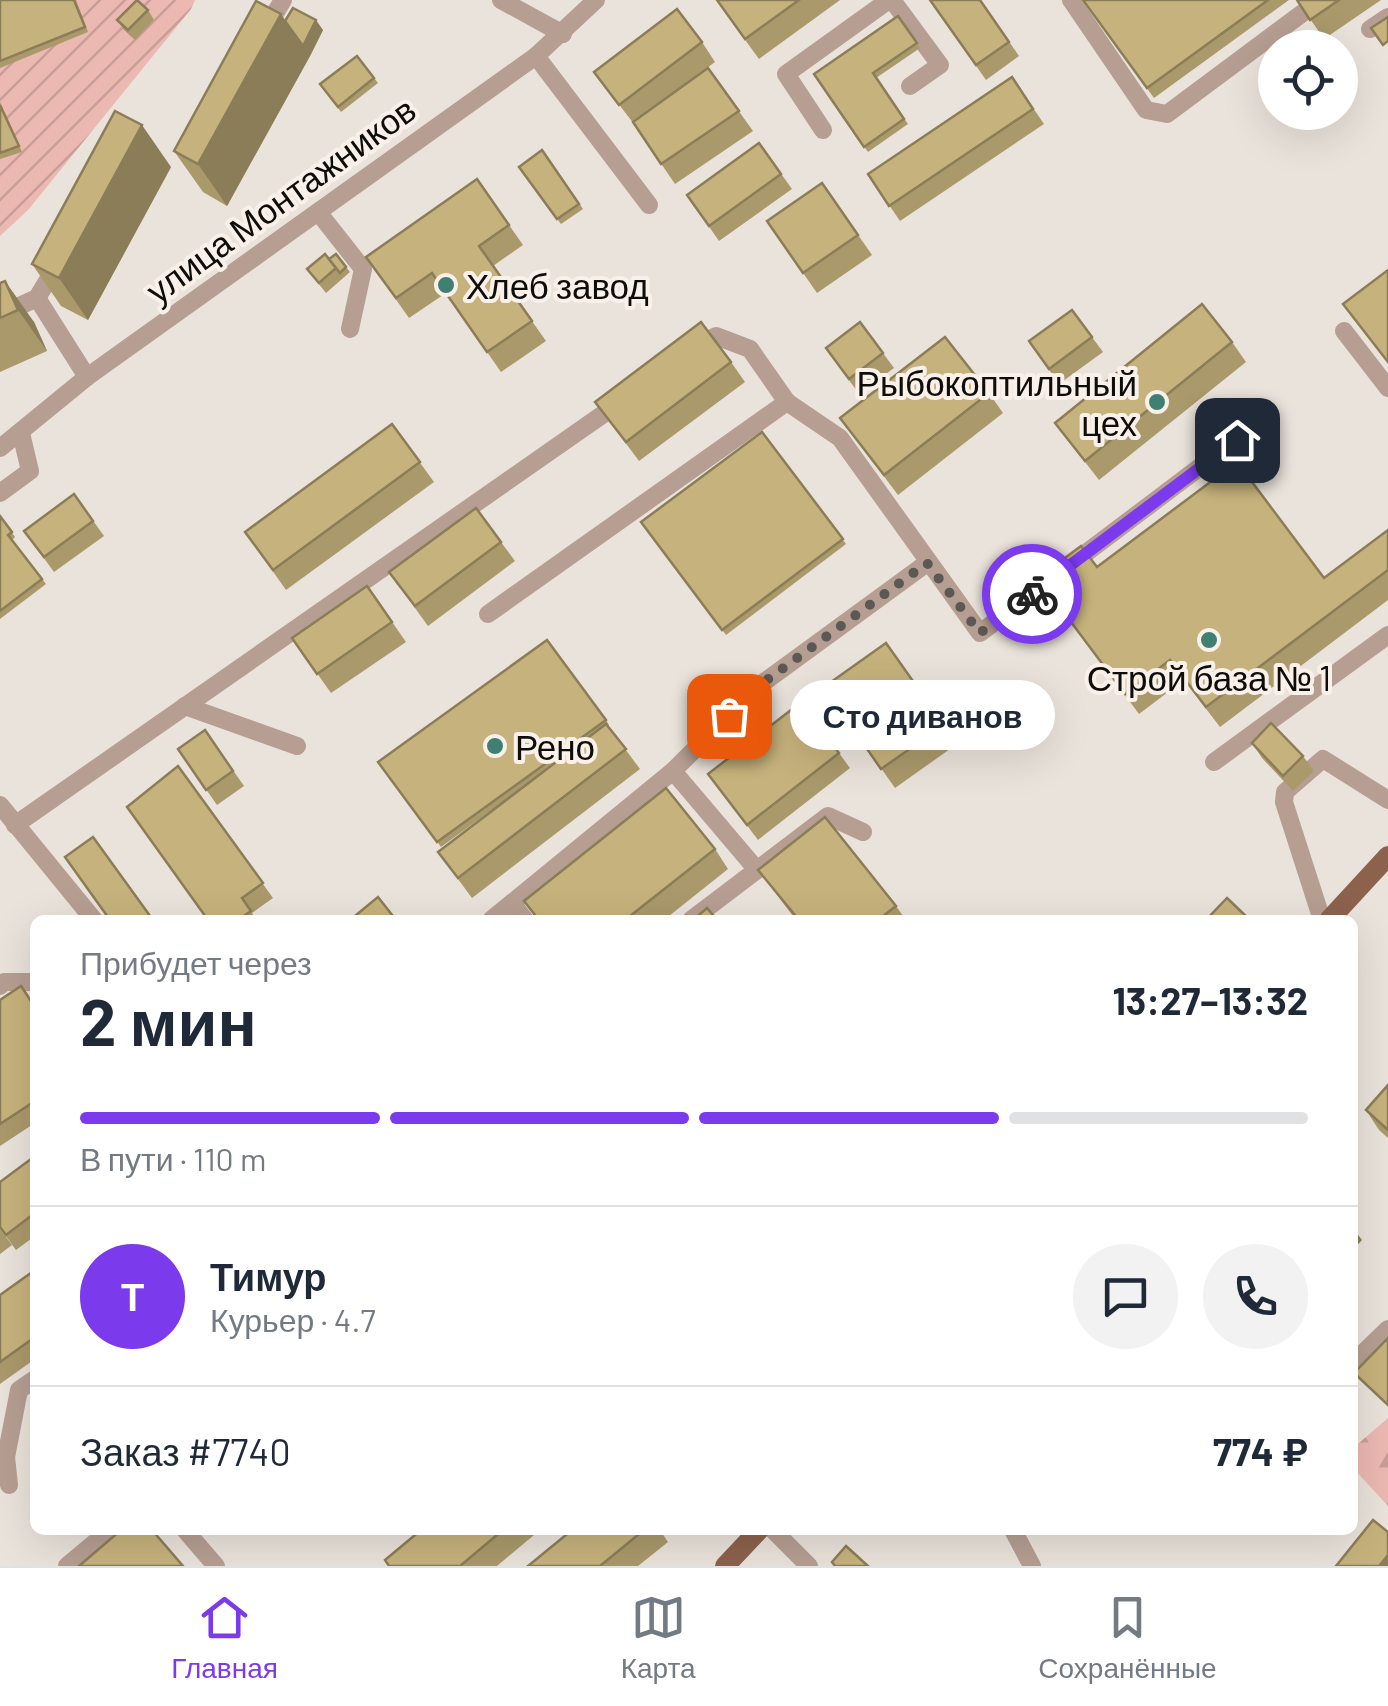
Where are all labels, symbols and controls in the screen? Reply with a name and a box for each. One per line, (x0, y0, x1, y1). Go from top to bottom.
map controls (1258, 30, 1358, 130)
button: locate (1258, 30, 1358, 130)
street label: улица Монтажников (137, 87, 423, 311)
place label: Хлеб завод (466, 264, 649, 306)
marker: Хлеб завод (435, 274, 457, 296)
place label: Рыбокоптильный цех (857, 361, 1137, 443)
marker: Рыбокоптильный цех (1146, 391, 1168, 413)
pin (1195, 398, 1280, 483)
icon: home (1210, 413, 1265, 468)
courier (982, 544, 1082, 644)
icon: bike (1005, 567, 1060, 622)
marker: Строй база № 1 (1198, 629, 1220, 651)
place label: Строй база № 1 (1087, 656, 1331, 698)
pin (687, 674, 772, 759)
callout: Сто диванов (789, 681, 1054, 751)
icon: bag (702, 689, 757, 744)
text: Сто диванов (823, 696, 1022, 734)
place label: Рено (515, 725, 595, 767)
marker: Рено (484, 735, 506, 757)
text: Прибудет через (80, 943, 312, 981)
text: 13:27–13:32 (1112, 977, 1308, 1023)
text: 2 мин (80, 981, 257, 1059)
text: В пути · 110 m (80, 1139, 267, 1177)
button: chat (1073, 1244, 1178, 1349)
button: phone (1203, 1244, 1308, 1349)
text: Тимур (210, 1253, 327, 1299)
text: Т (121, 1273, 144, 1319)
text: Курьер · 4.7 (210, 1300, 376, 1338)
text: Заказ #7740 (80, 1428, 291, 1474)
text: 774 ₽ (1213, 1428, 1308, 1474)
tab: Главная (171, 1590, 278, 1685)
tab: Карта (621, 1590, 696, 1685)
tab: Сохранённые (1038, 1590, 1217, 1685)

